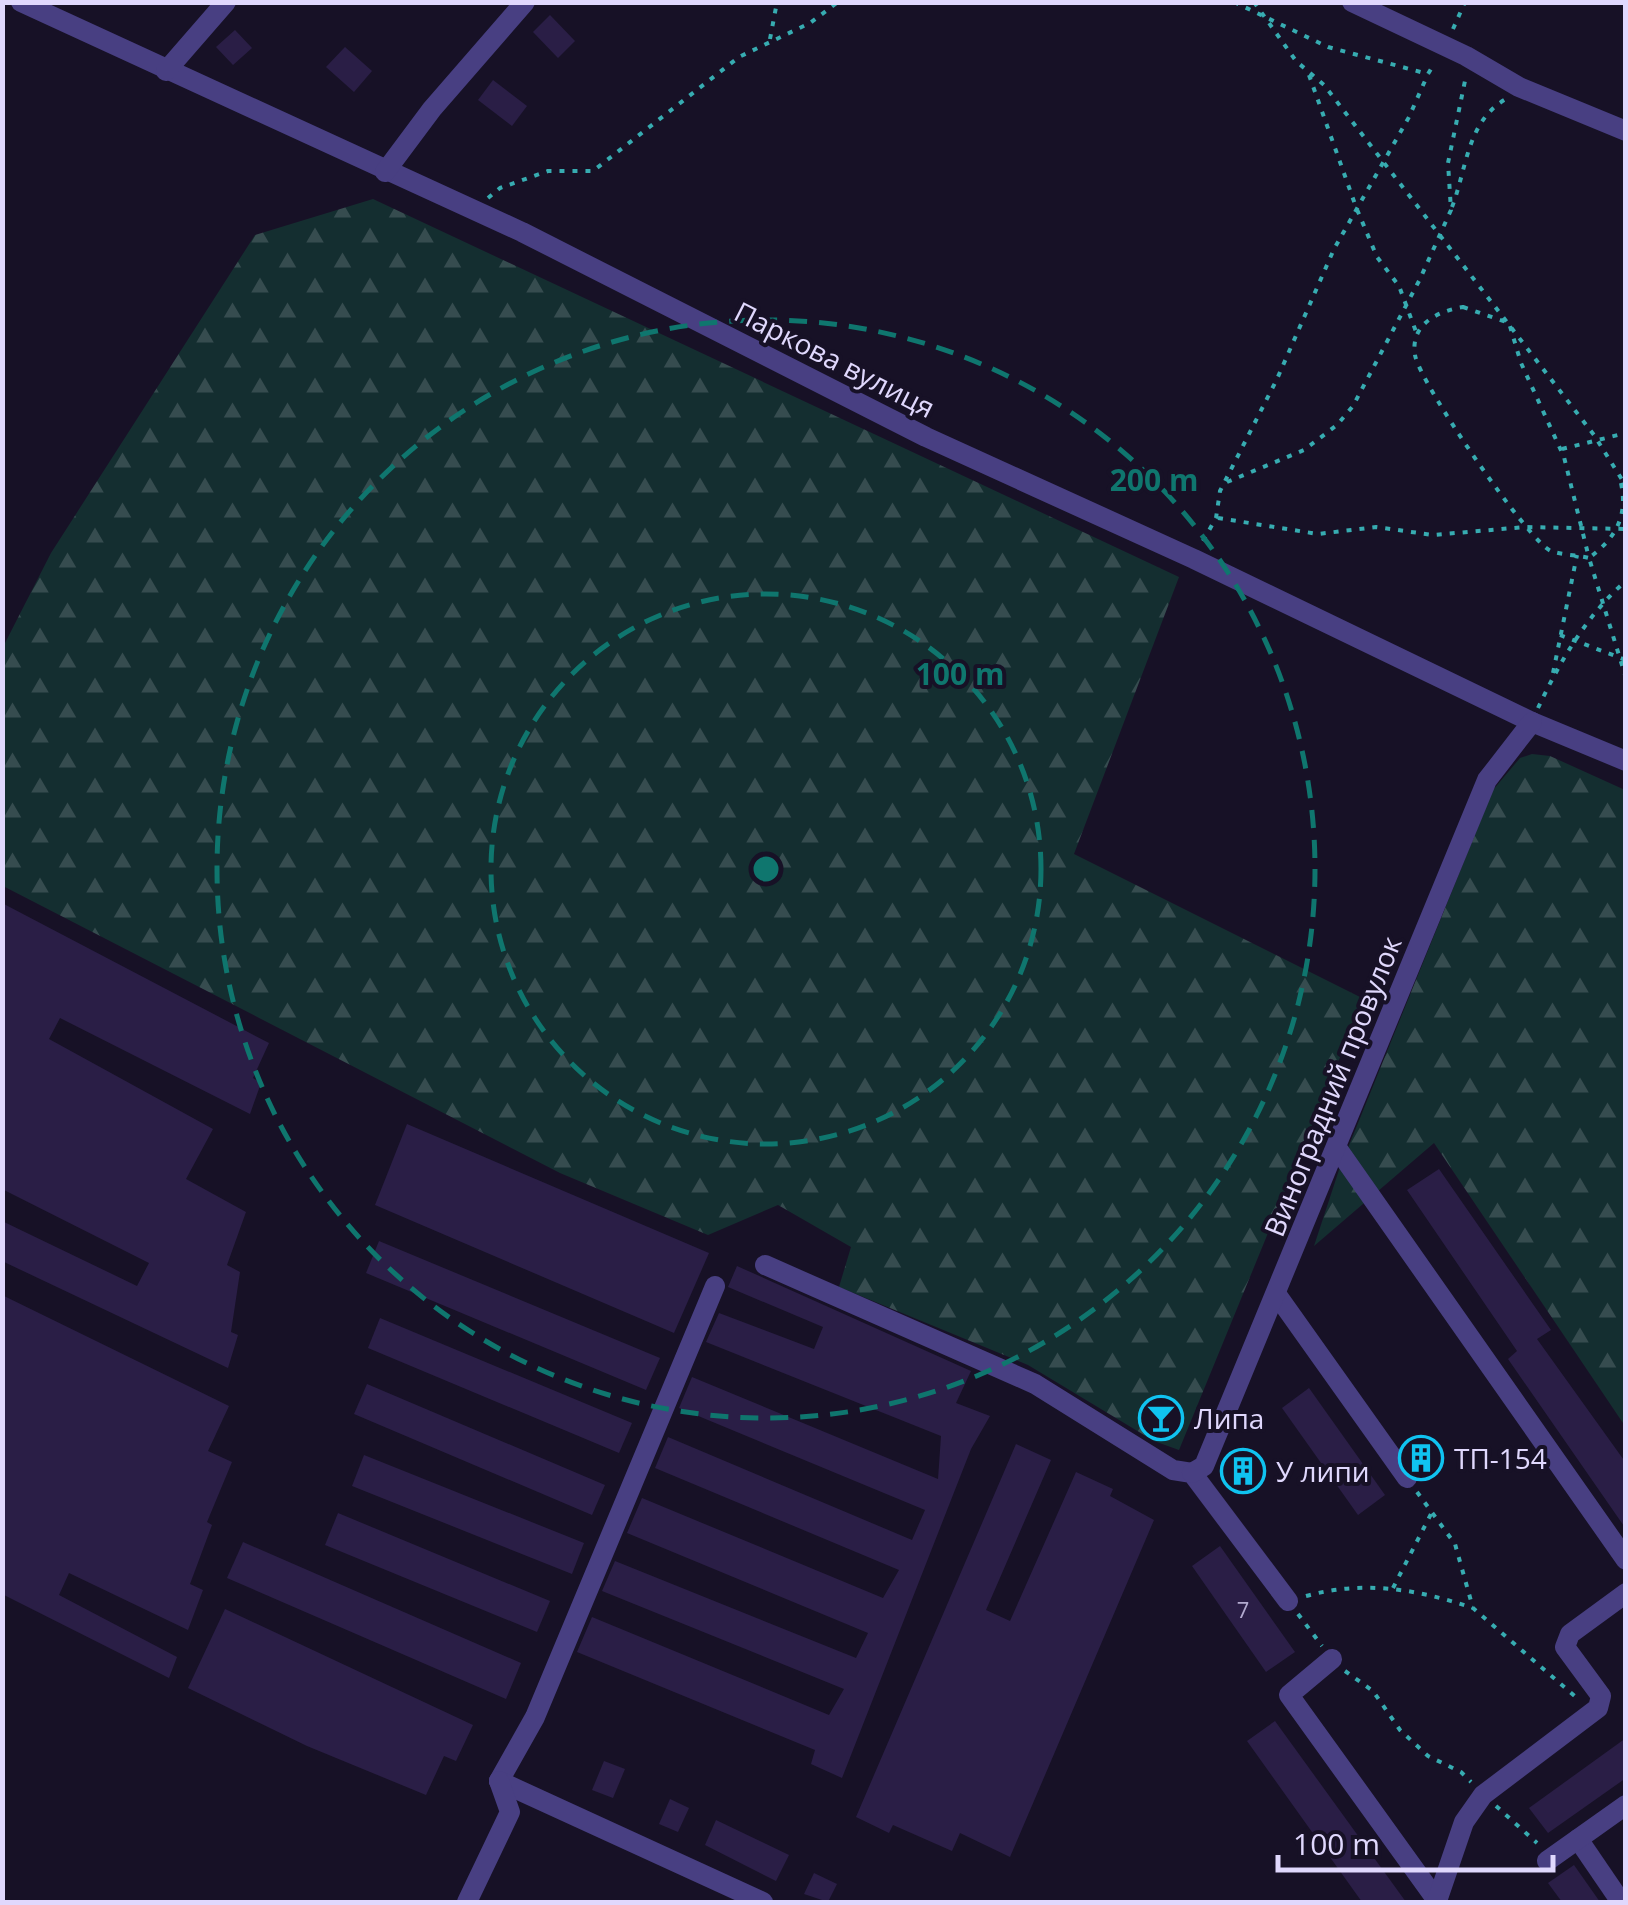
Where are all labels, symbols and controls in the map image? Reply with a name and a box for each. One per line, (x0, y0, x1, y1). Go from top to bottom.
street label: Паркова вулиця (728, 292, 942, 426)
text: 200 m (1110, 459, 1198, 500)
text: 100 m (916, 653, 1004, 694)
centre of rings (748, 851, 784, 887)
street label: Виноградний провулок (1254, 930, 1410, 1242)
bar icon: Липа (1138, 1395, 1184, 1441)
place label: Липа (1194, 1399, 1264, 1437)
building icon: ТП-154 (1398, 1435, 1444, 1481)
place label: ТП-154 (1454, 1439, 1547, 1477)
building icon: У липи (1220, 1448, 1266, 1494)
place label: У липи (1276, 1452, 1370, 1490)
house number: 7 (1237, 1594, 1249, 1624)
scale bar (1278, 1810, 1553, 1872)
text: 100 m (1293, 1823, 1380, 1864)

